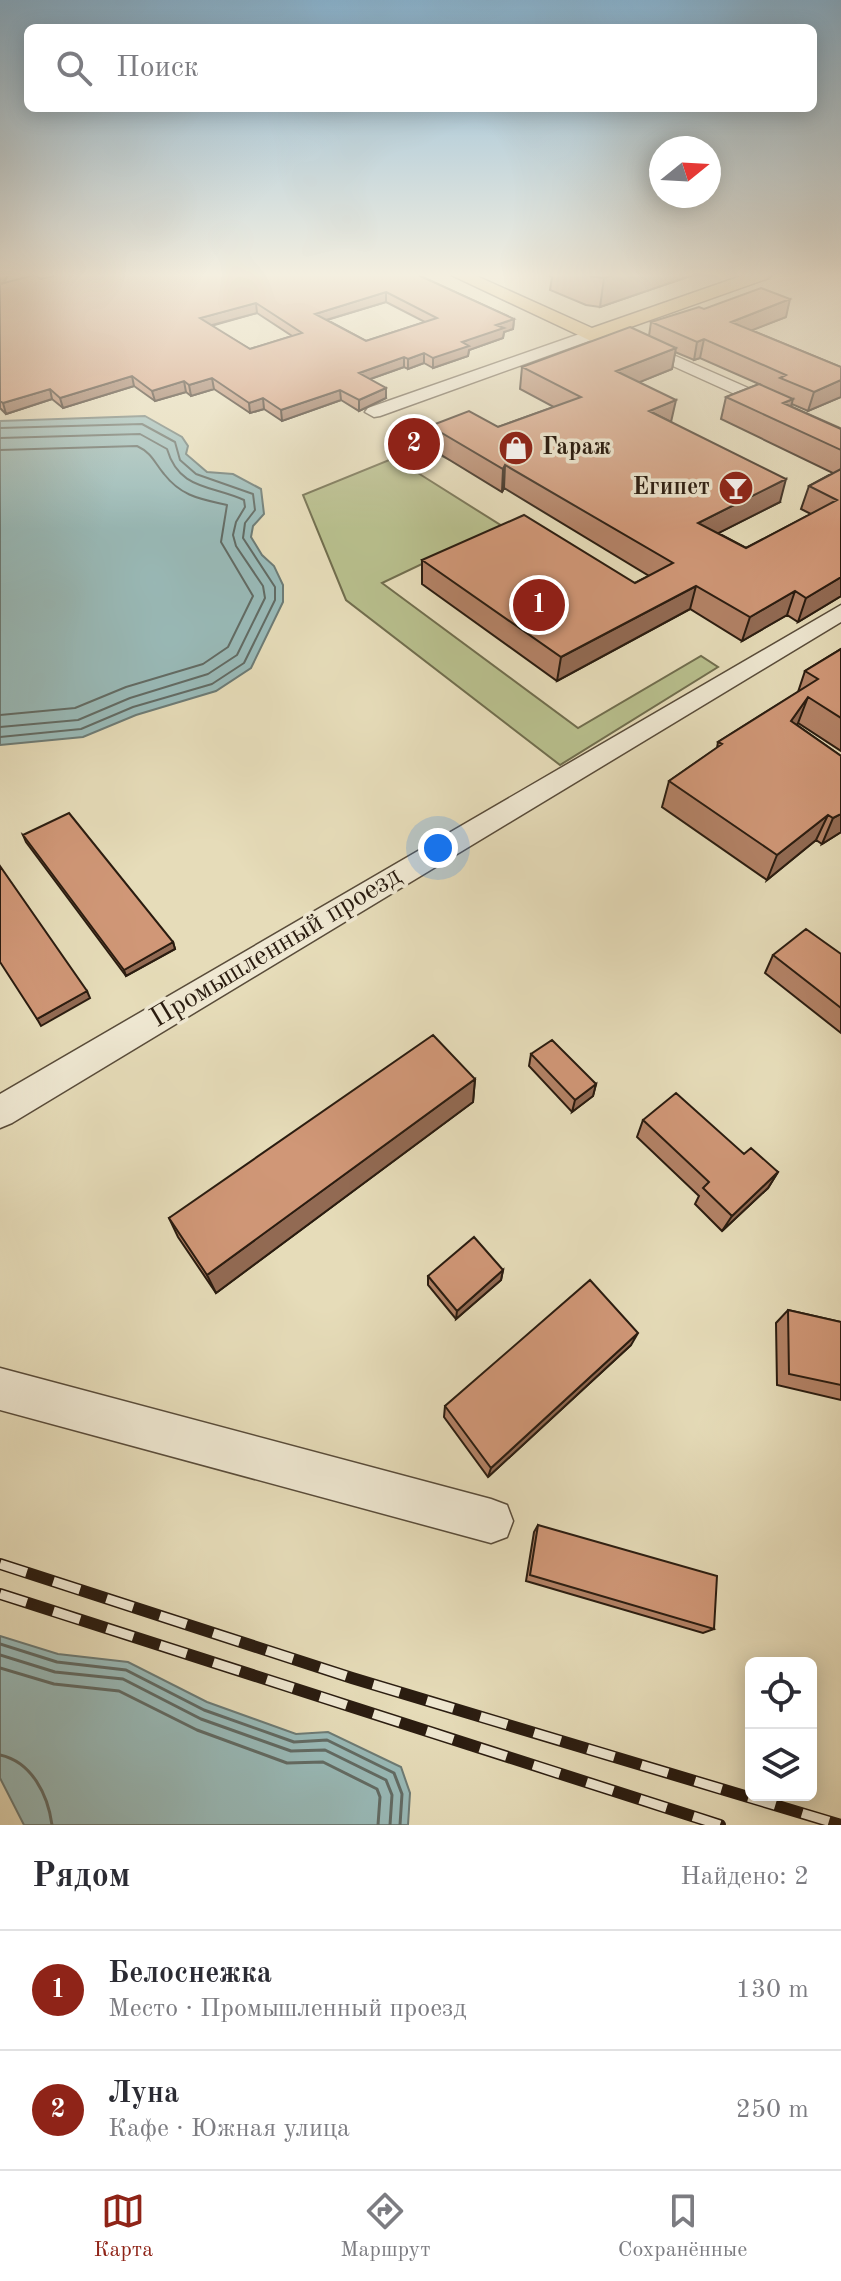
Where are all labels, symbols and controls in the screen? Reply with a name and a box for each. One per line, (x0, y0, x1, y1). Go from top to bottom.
search box (24, 24, 817, 112)
icon: search (52, 46, 96, 90)
text: Поиск (116, 53, 199, 83)
north arrow (649, 136, 721, 208)
pin: 2 (388, 414, 440, 474)
shop icon: Гараж (497, 429, 535, 467)
place label: Гараж (542, 436, 611, 460)
bar icon: Египет (717, 469, 755, 507)
place label: Египет (633, 476, 710, 500)
pin: 1 (513, 575, 565, 635)
your location (418, 828, 458, 868)
street label: Промышленный проезд (146, 862, 406, 1034)
map controls (745, 1657, 817, 1801)
button: locate (745, 1657, 817, 1729)
button: layers (745, 1729, 817, 1801)
text: Рядом (32, 1860, 131, 1894)
text: Найдено: 2 (680, 1864, 809, 1890)
text: Белоснежка (108, 1959, 272, 1989)
text: 1 (50, 1977, 66, 2003)
text: 130 m (736, 1977, 809, 2003)
text: Место · Промышленный проезд (108, 1996, 466, 2022)
text: Луна (108, 2079, 179, 2109)
text: 2 (50, 2097, 66, 2123)
text: 250 m (736, 2097, 809, 2123)
text: Кафе · Южная улица (108, 2116, 350, 2142)
tab: Карта (94, 2189, 153, 2264)
tab: Маршрут (340, 2189, 431, 2264)
tab: Сохранённые (618, 2189, 747, 2264)

